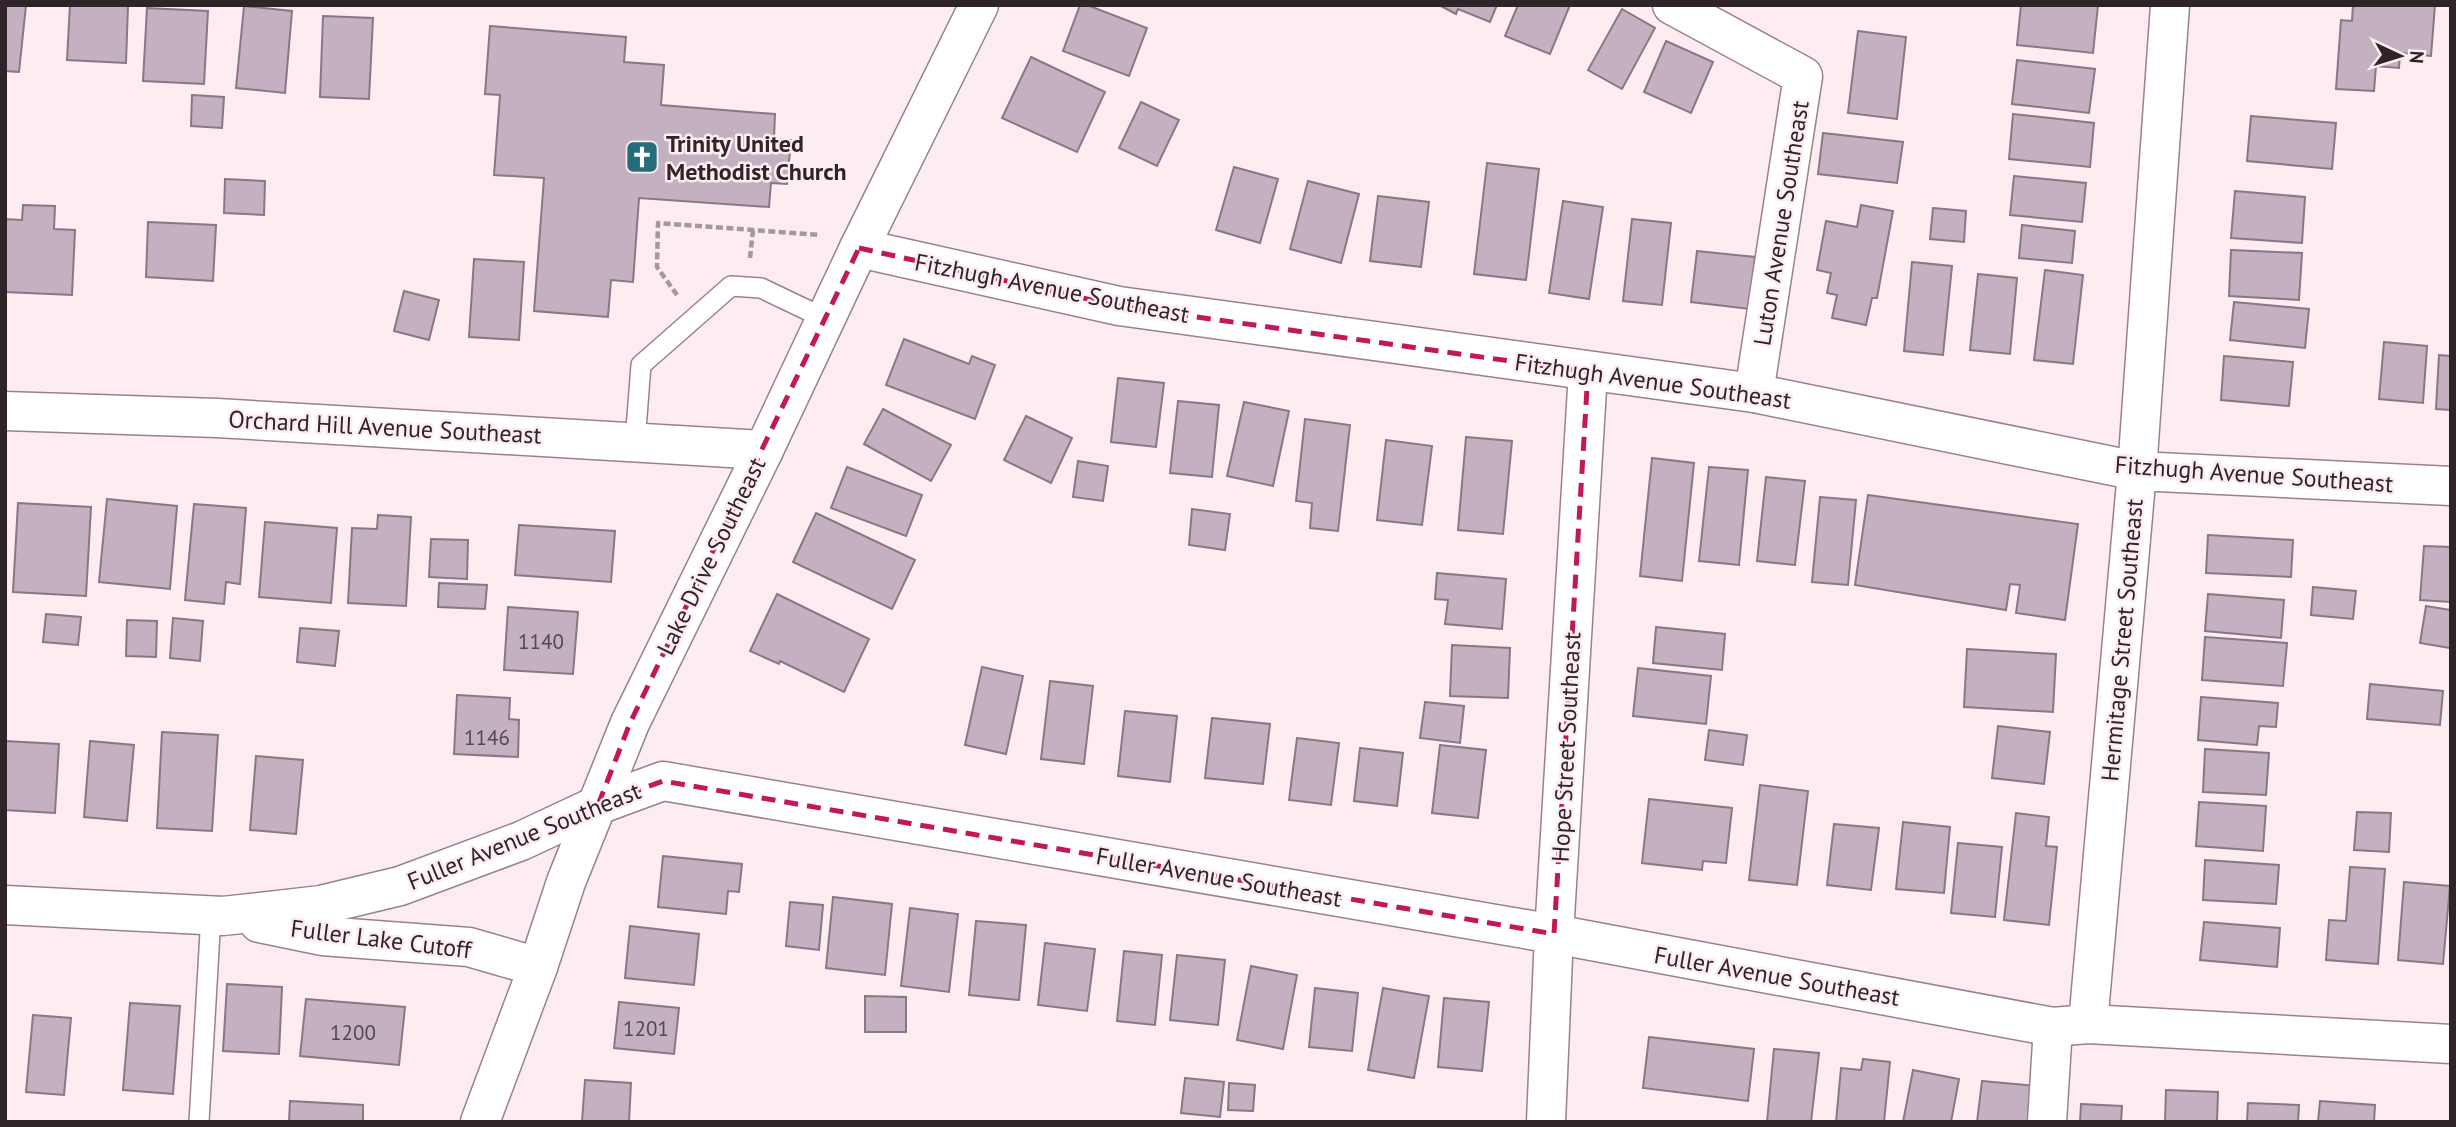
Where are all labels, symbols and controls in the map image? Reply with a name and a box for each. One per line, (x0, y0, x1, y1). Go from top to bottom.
north arrow (2365, 21, 2435, 91)
text: N (2405, 50, 2429, 64)
street label: Luton Avenue Southeast (1746, 98, 1816, 348)
place label: Trinity United Methodist Church (666, 128, 847, 187)
church icon: Trinity United Methodist Church (623, 138, 661, 176)
street label: Fitzhugh Avenue Southeast (912, 246, 1192, 330)
street label: Fitzhugh Avenue Southeast (1513, 346, 1793, 416)
street label: Orchard Hill Avenue Southeast (228, 403, 542, 451)
street label: Fitzhugh Avenue Southeast (2114, 449, 2394, 499)
street label: Lake Drive Southeast (650, 452, 772, 660)
street label: Hermitage Street Southeast (2094, 497, 2150, 783)
house number: 1140 (518, 628, 564, 655)
street label: Hope Street Southeast (1544, 631, 1588, 863)
house number: 1146 (464, 724, 510, 751)
street label: Fuller Avenue Southeast (403, 775, 645, 897)
street label: Fuller Avenue Southeast (1094, 840, 1344, 914)
street label: Fuller Lake Cutoff (289, 913, 474, 966)
street label: Fuller Avenue Southeast (1652, 939, 1902, 1013)
house number: 1201 (623, 1015, 669, 1042)
house number: 1200 (330, 1019, 376, 1046)

